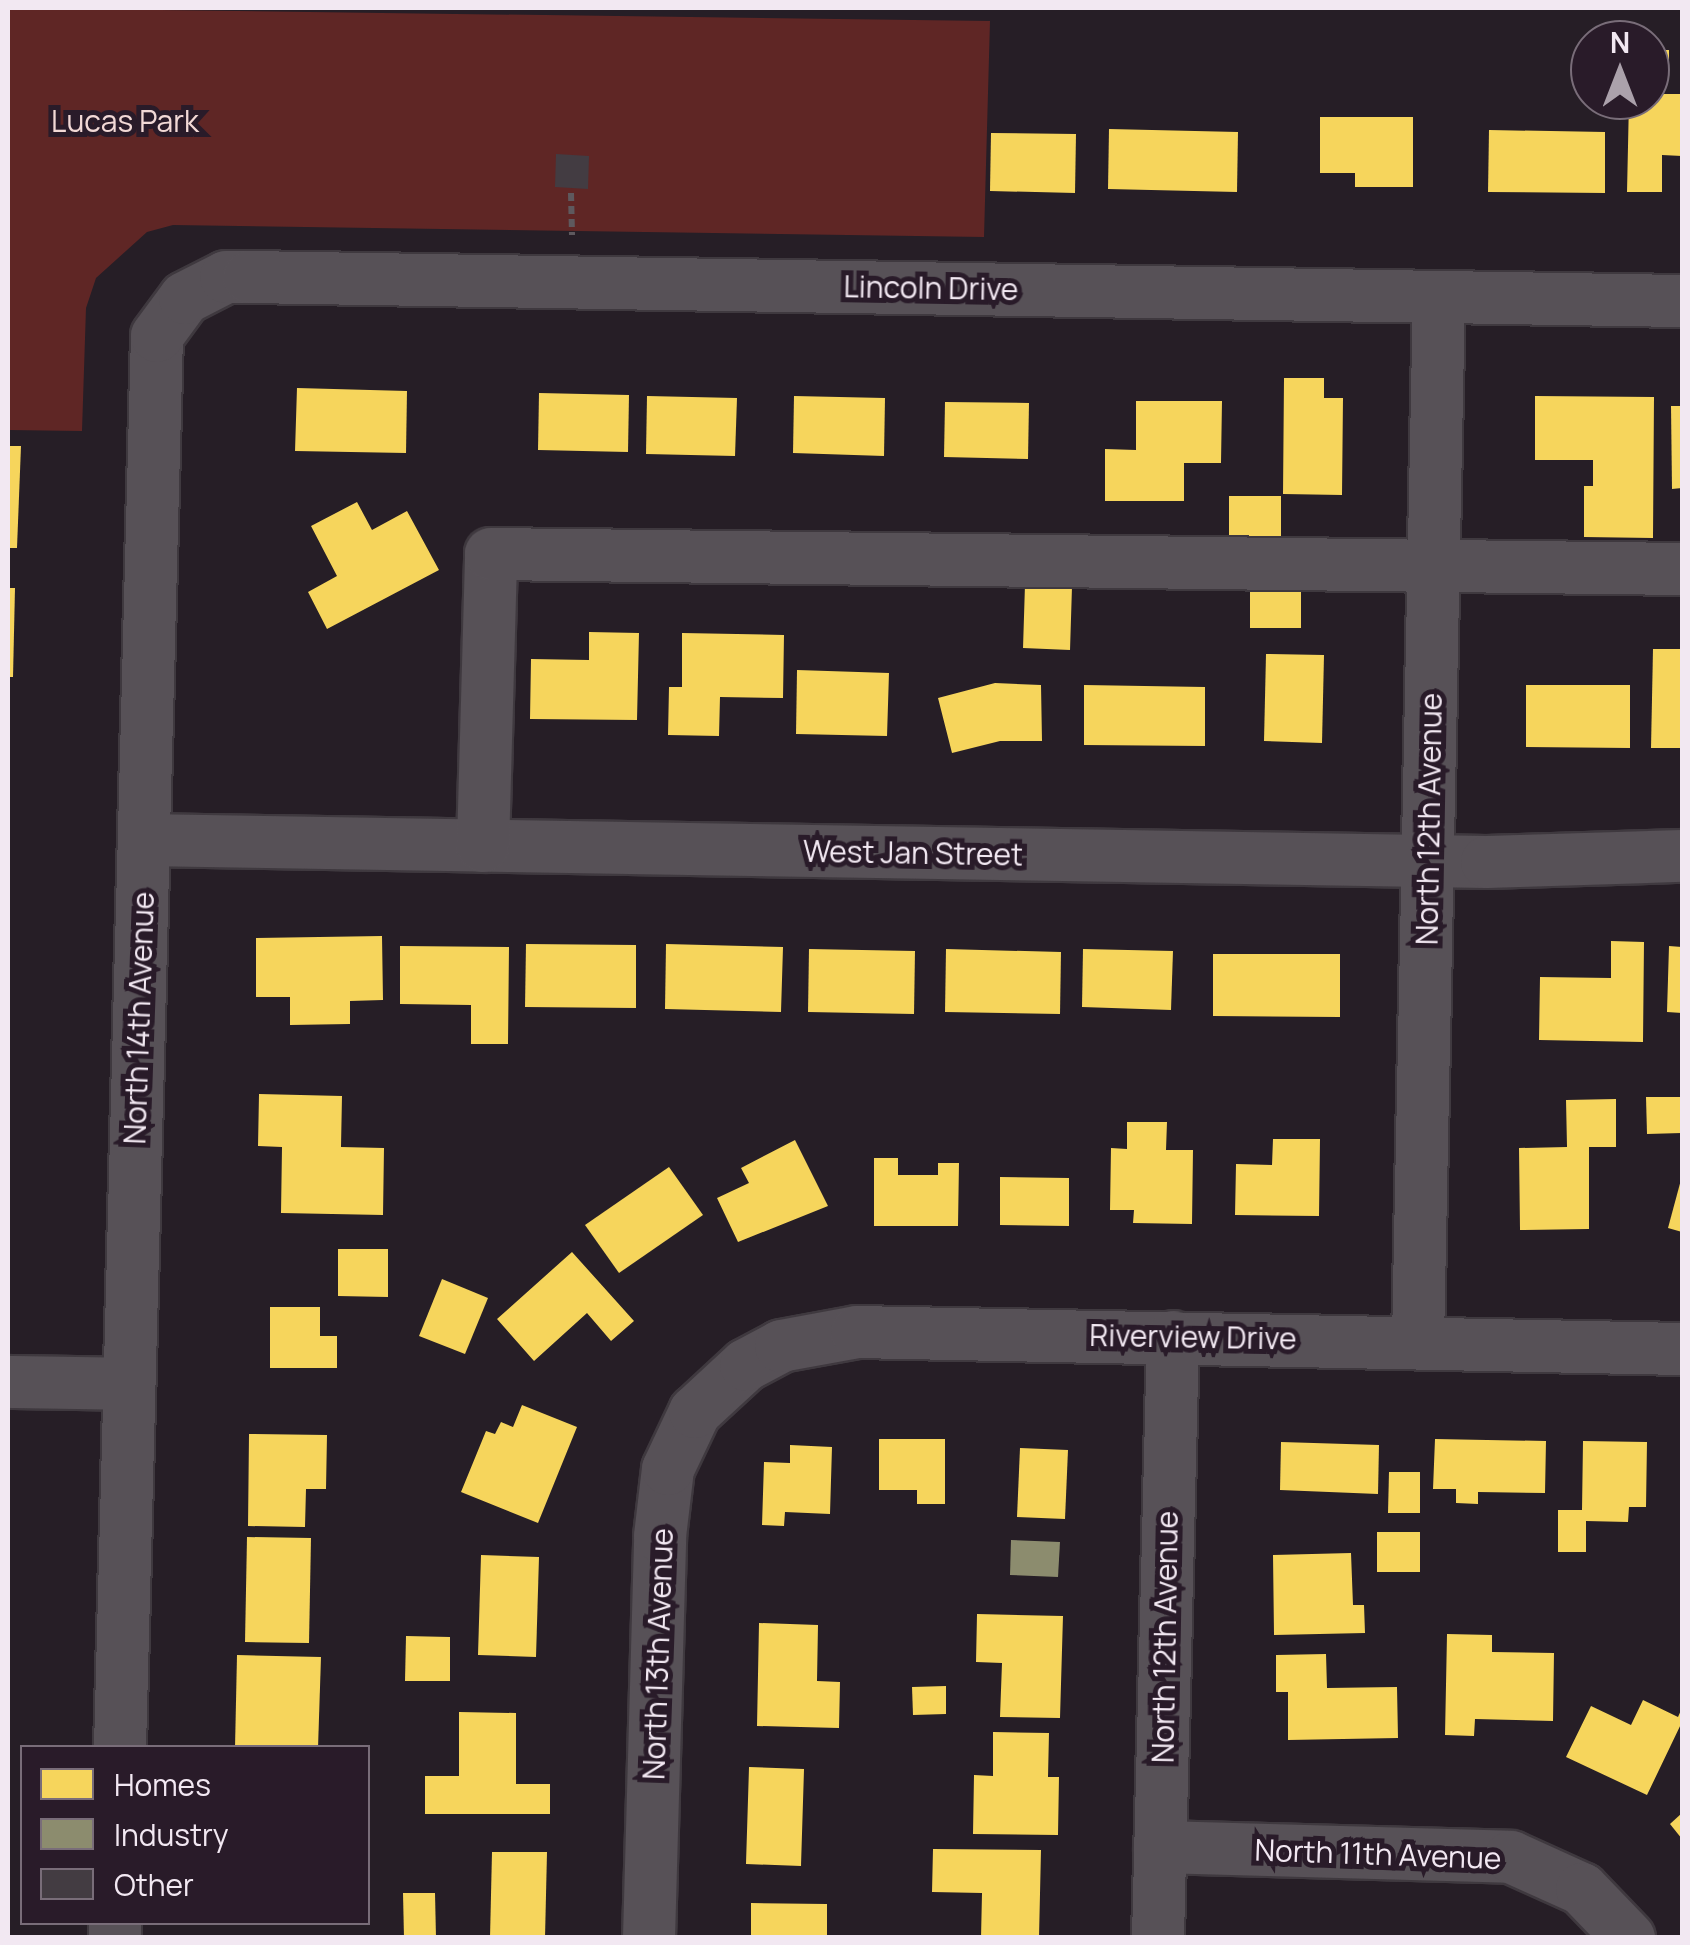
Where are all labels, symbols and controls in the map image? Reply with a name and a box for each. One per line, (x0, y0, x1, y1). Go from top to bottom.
north arrow (1570, 20, 1670, 120)
text: N (1610, 23, 1630, 61)
park label: Lucas Park (51, 103, 199, 139)
street label: Lincoln Drive (843, 268, 1019, 308)
street label: North 12th Avenue (1409, 693, 1449, 945)
street label: West Jan Street (803, 833, 1023, 873)
street label: North 14th Avenue (117, 891, 161, 1145)
street label: Riverview Drive (1089, 1317, 1297, 1357)
street label: North 12th Avenue (1145, 1511, 1185, 1763)
street label: North 13th Avenue (636, 1528, 680, 1780)
legend (20, 1745, 370, 1925)
text: Homes (114, 1764, 211, 1805)
text: Industry (114, 1814, 229, 1855)
street label: North 11th Avenue (1254, 1832, 1502, 1876)
text: Other (114, 1864, 194, 1905)

